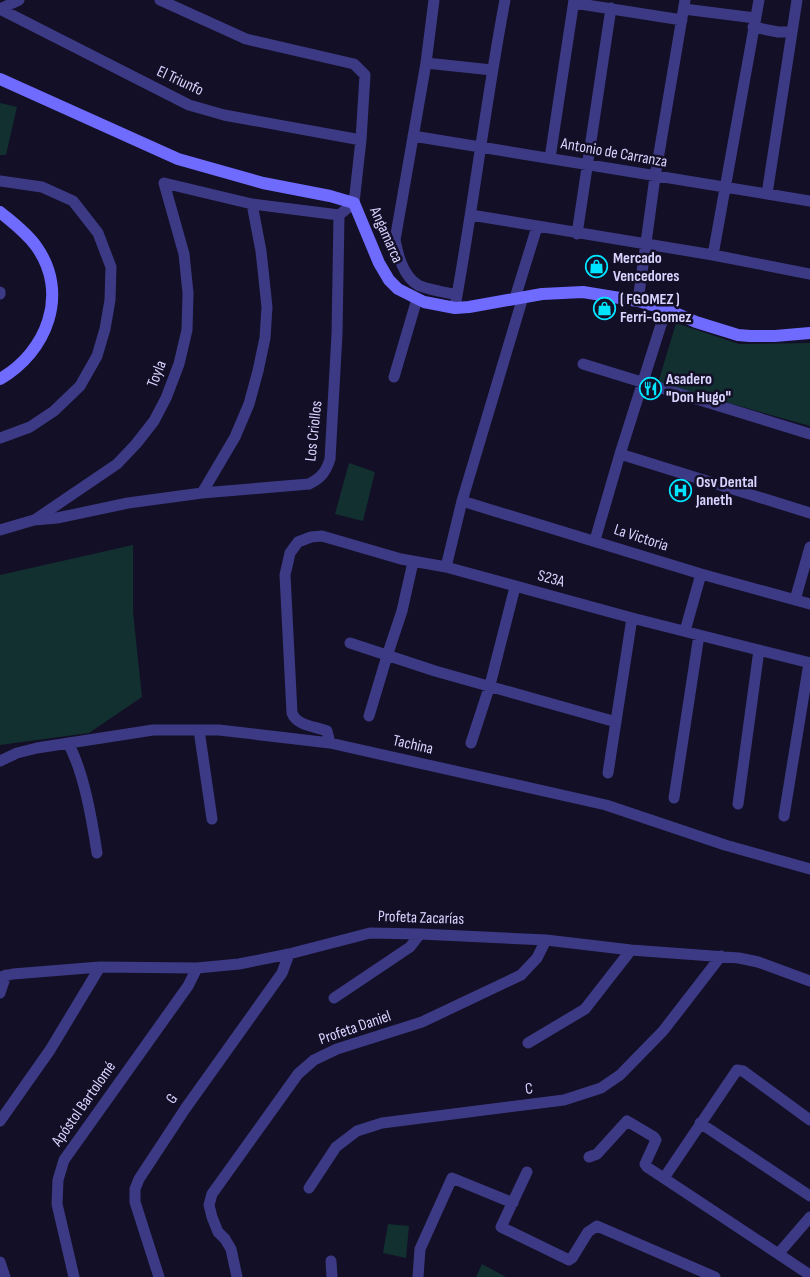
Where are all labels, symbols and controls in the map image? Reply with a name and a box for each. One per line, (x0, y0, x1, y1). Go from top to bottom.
street label: El Triunfo (154, 62, 206, 100)
street label: Antonio de Carranza (558, 134, 669, 172)
street label: Angamarca (365, 203, 407, 266)
place label: Mercado Vencedores (613, 249, 679, 286)
shop icon: Mercado Vencedores (585, 255, 609, 279)
place label: ( FGOMEZ ) Ferri-Gomez (620, 290, 691, 327)
shop icon: ( FGOMEZ ) Ferri-Gomez (592, 296, 616, 320)
street label: Toyla (143, 358, 171, 390)
place label: Asadero "Don Hugo" (665, 370, 731, 407)
restaurant icon: Asadero "Don Hugo" (638, 376, 662, 400)
street label: Los Criollos (301, 399, 327, 462)
place label: Osv Dental Janeth (695, 473, 757, 510)
hospital icon: Osv Dental Janeth (668, 479, 692, 503)
street label: La Victoria (611, 520, 671, 556)
street label: S23A (535, 566, 567, 592)
street label: Tachina (391, 731, 435, 759)
street label: Profeta Zacarías (378, 907, 465, 929)
street label: Profeta Daniel (316, 1007, 394, 1049)
street label: Apóstol Bartolomé (47, 1058, 120, 1151)
street label: C (524, 1079, 534, 1099)
street label: G (162, 1090, 182, 1108)

